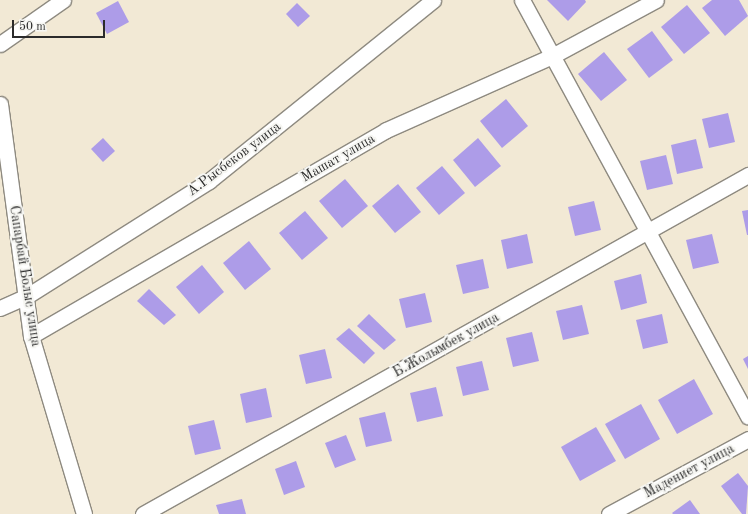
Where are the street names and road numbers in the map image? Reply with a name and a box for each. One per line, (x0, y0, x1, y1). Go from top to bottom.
street label: А.Рысбеков улица (184, 118, 284, 200)
street label: Машат улица (298, 130, 378, 186)
street label: Сапарбай Болыс улица (6, 204, 44, 348)
street label: Б.Жолымбек улица (390, 309, 502, 381)
street label: Мадениет улица (641, 440, 737, 502)

